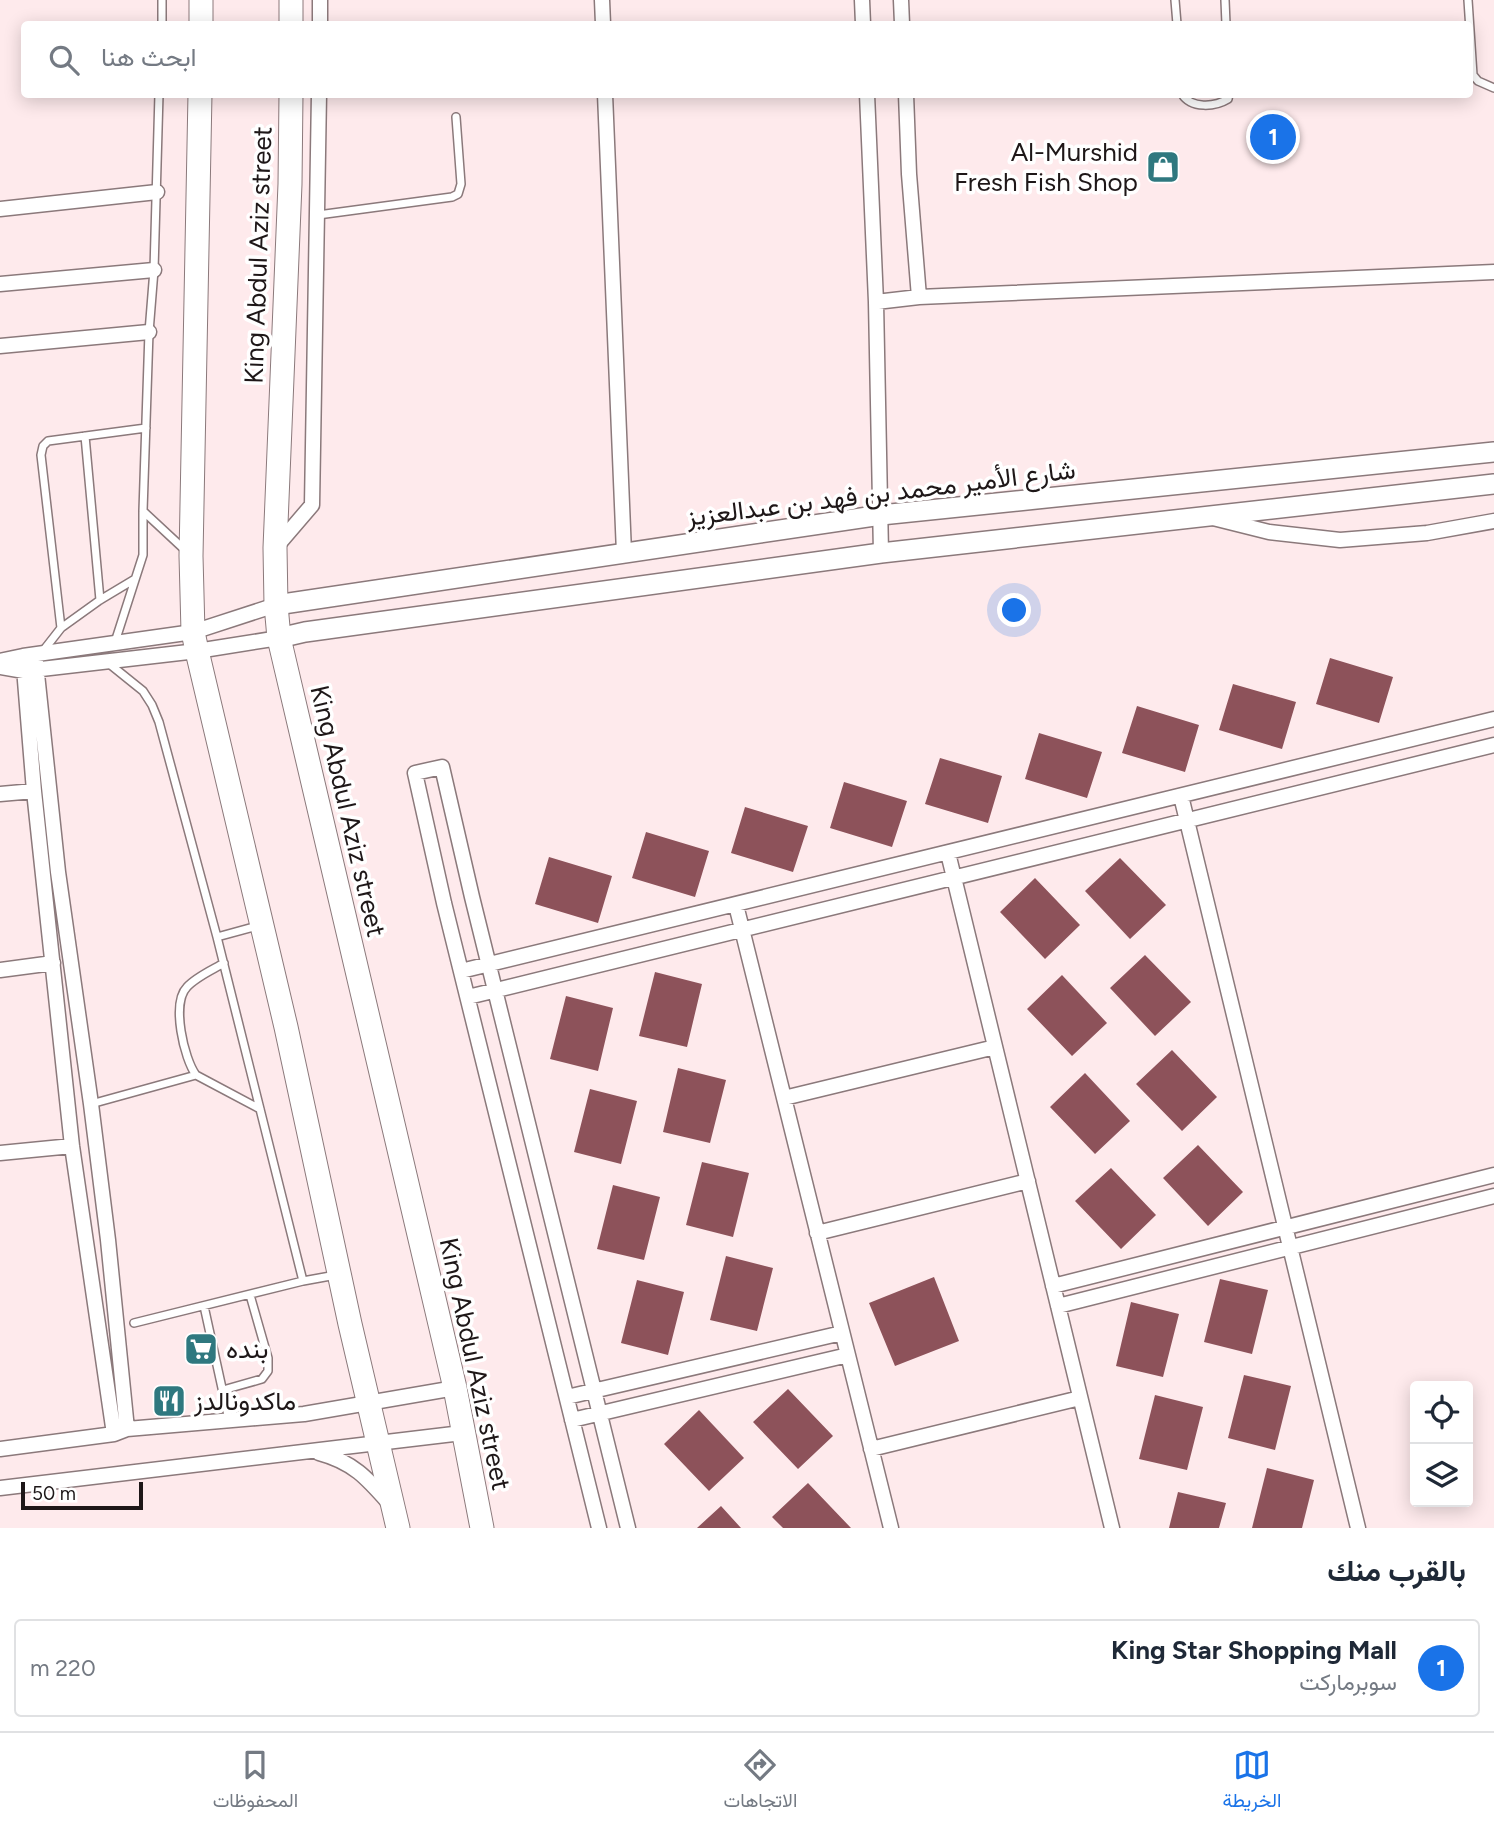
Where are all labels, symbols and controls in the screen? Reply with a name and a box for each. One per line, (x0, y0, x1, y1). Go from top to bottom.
search box (21, 21, 1473, 98)
icon: search (45, 41, 83, 79)
text: ابحث هنا (101, 41, 197, 73)
pin: 1 (1250, 111, 1296, 163)
street label: King Abdul Aziz street (238, 126, 278, 384)
place label: Al-Murshid Fresh Fish Shop (954, 136, 1138, 198)
shop icon: Al-Murshid Fresh Fish Shop (1144, 148, 1182, 186)
street label: شارع الأمير محمد بن فهد بن عبدالعزيز (684, 453, 1078, 535)
your location (997, 593, 1031, 627)
street label: King Abdul Aziz street (303, 682, 393, 940)
street label: King Abdul Aziz street (433, 1235, 517, 1493)
supermarket icon: بنده (182, 1330, 220, 1368)
place label: بنده (226, 1333, 268, 1365)
map controls (1410, 1381, 1473, 1507)
button: locate (1410, 1381, 1473, 1444)
restaurant icon: ماكدونالدز (150, 1382, 188, 1420)
place label: ماكدونالدز (193, 1385, 296, 1417)
button: layers (1410, 1444, 1473, 1507)
scale bar (21, 1479, 144, 1511)
text: 50 m (32, 1482, 76, 1505)
text: بالقرب منك (1327, 1552, 1466, 1589)
text: King Star Shopping Mall (1111, 1634, 1397, 1666)
text: 220 m (30, 1654, 96, 1682)
text: 1 (1436, 1654, 1446, 1682)
text: سوبرماركت (1299, 1668, 1397, 1696)
tab: المحفوظات (213, 1746, 298, 1817)
tab: الاتجاهات (724, 1746, 797, 1817)
tab: الخريطة (1223, 1746, 1281, 1817)

